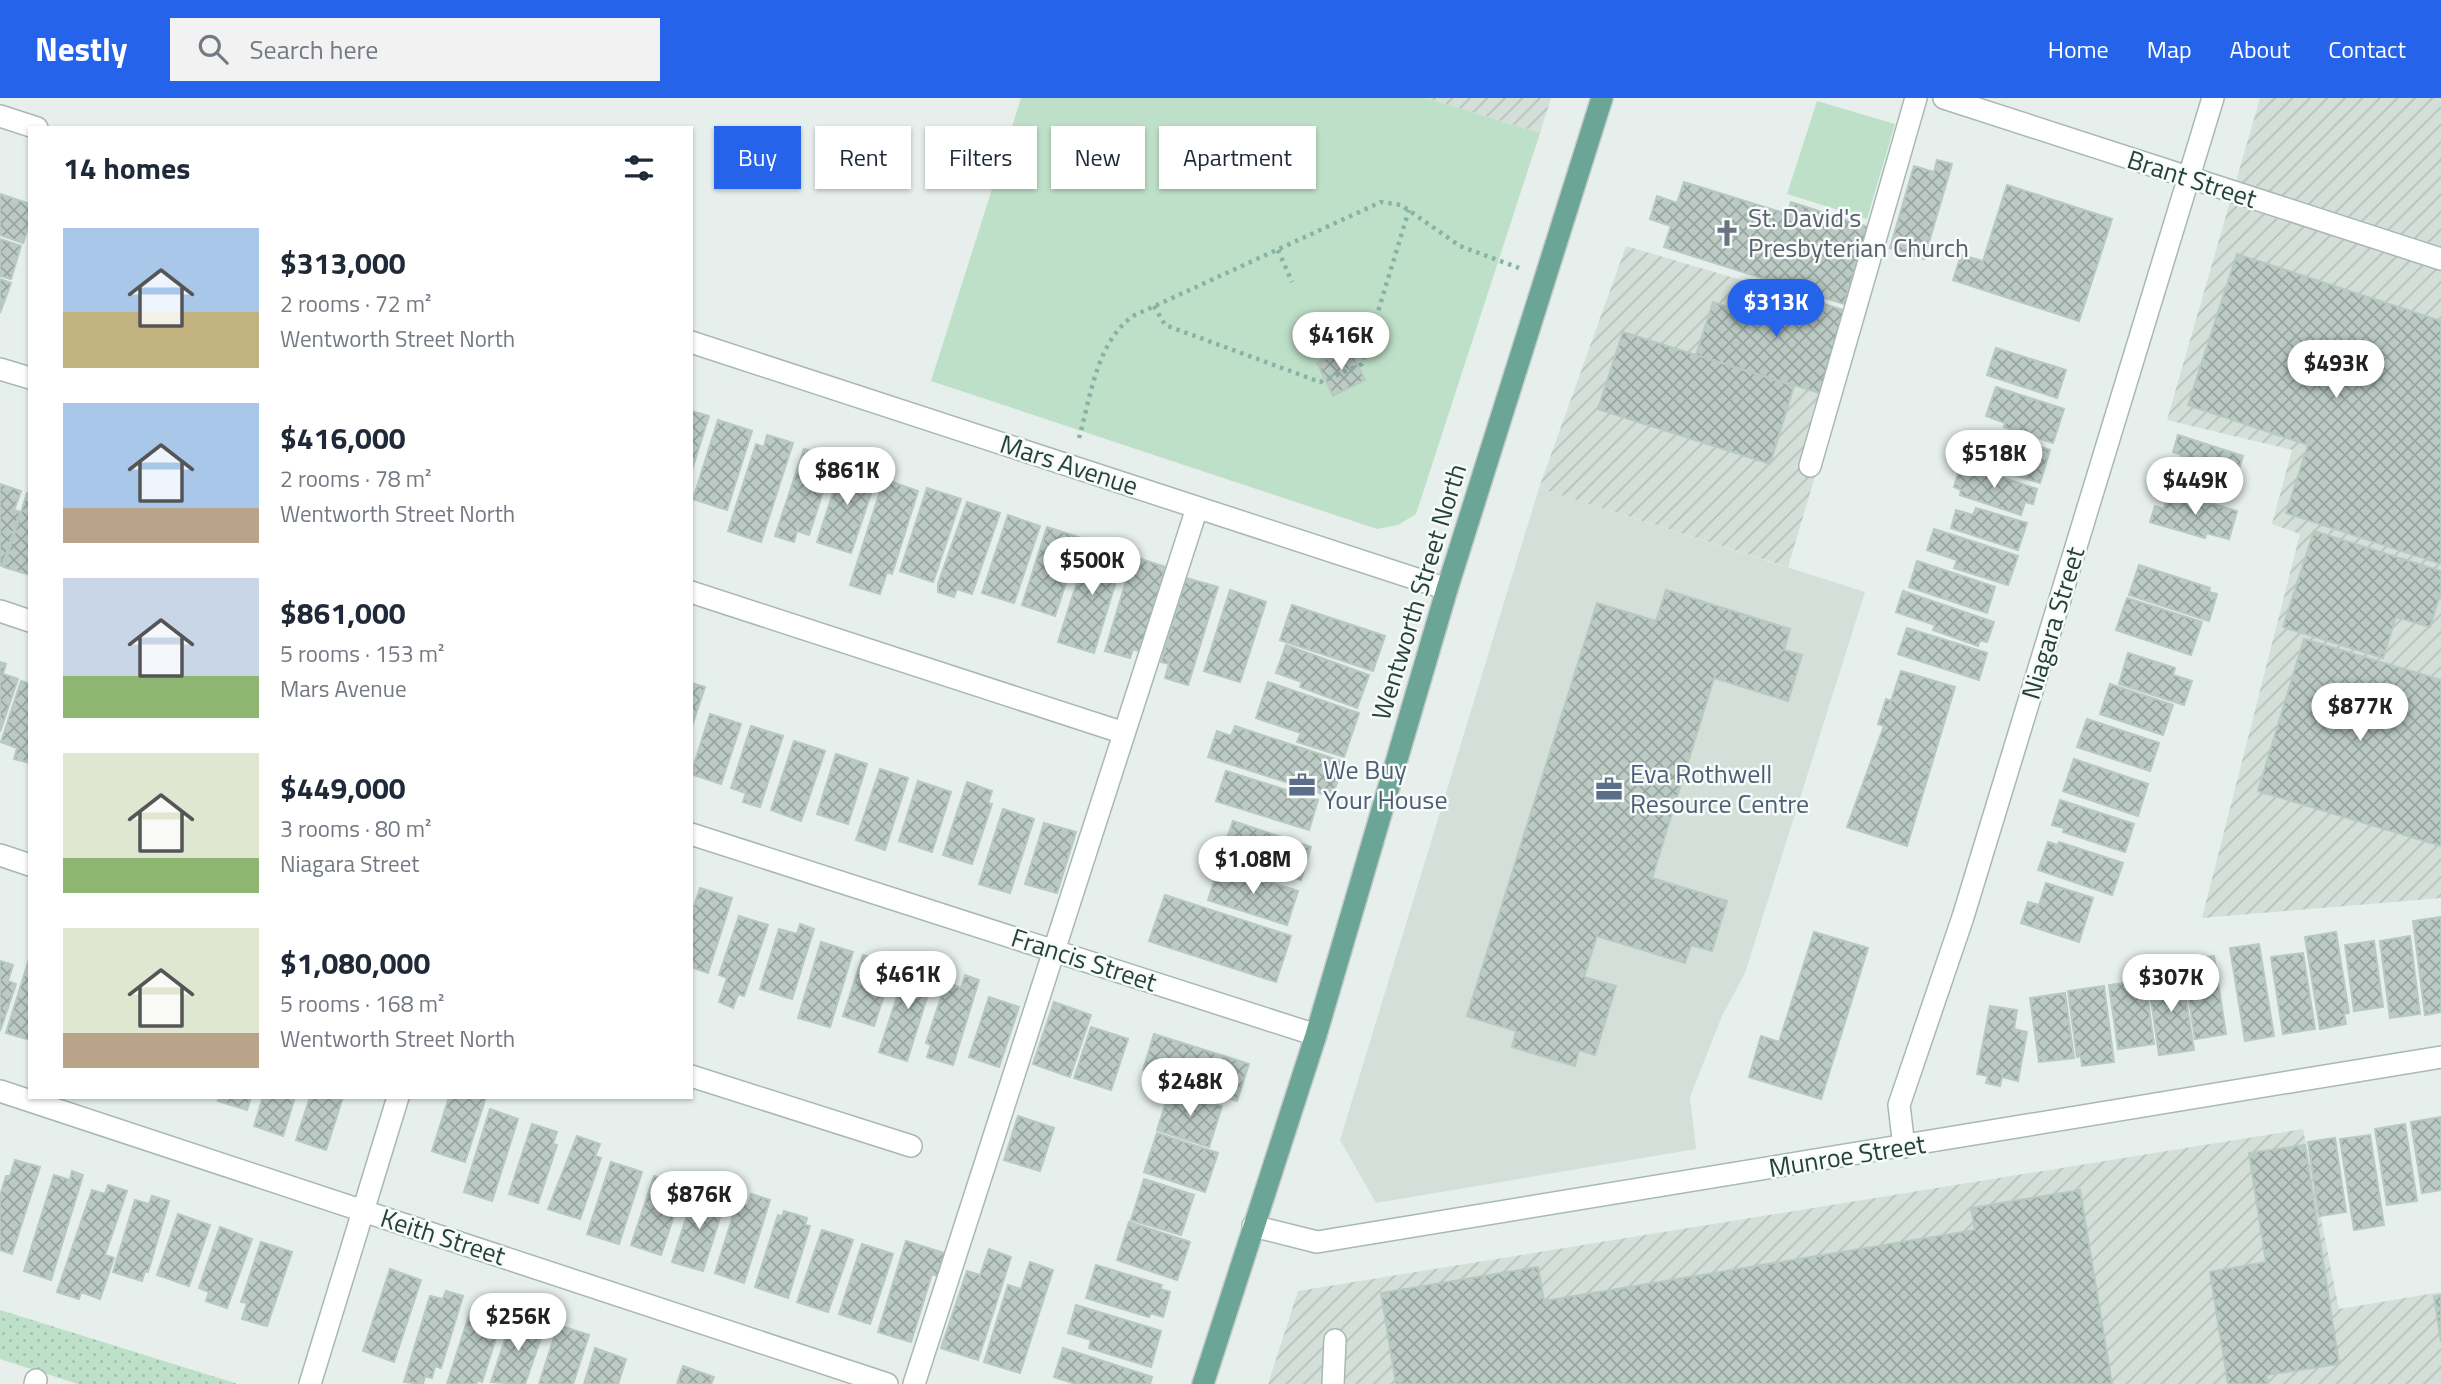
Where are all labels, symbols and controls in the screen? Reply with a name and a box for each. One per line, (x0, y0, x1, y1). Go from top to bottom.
search box (170, 18, 660, 81)
text: Nestly (35, 24, 128, 74)
icon: search (194, 30, 232, 68)
text: Search here (250, 30, 378, 69)
text: Home (2048, 31, 2109, 67)
text: Map (2147, 31, 2192, 67)
text: About (2230, 31, 2290, 67)
text: Contact (2328, 31, 2406, 67)
chip: Buy (714, 126, 801, 189)
chip: Rent (815, 126, 911, 189)
chip: Filters (925, 126, 1037, 189)
chip: New (1051, 126, 1145, 189)
chip: Apartment (1159, 126, 1316, 189)
street label: Brant Street (2123, 139, 2262, 218)
text: 14 homes (63, 145, 190, 191)
icon: filters (620, 149, 658, 187)
place label: St. David's Presbyterian Church (1748, 198, 1969, 267)
church icon: St. David's Presbyterian Church (1712, 218, 1742, 248)
text: $313,000 (280, 240, 406, 286)
icon: home (119, 256, 203, 340)
pin: $313K (1727, 280, 1825, 339)
text: $313K (1743, 284, 1809, 319)
text: 2 rooms · 72 m² (280, 286, 431, 321)
pin: $416K (1292, 313, 1390, 372)
text: $416K (1308, 317, 1374, 352)
text: Wentworth Street North (280, 321, 515, 356)
pin: $493K (2287, 341, 2385, 400)
text: $493K (2303, 345, 2369, 380)
text: $416,000 (280, 415, 406, 461)
street label: Mars Avenue (995, 424, 1143, 505)
pin: $518K (1945, 430, 2043, 490)
icon: home (119, 431, 203, 515)
text: $518K (1961, 435, 2027, 470)
pin: $861K (798, 448, 896, 507)
text: $861K (814, 452, 880, 487)
pin: $449K (2146, 458, 2244, 517)
street label: Wentworth Street North (1361, 459, 1476, 725)
text: 2 rooms · 78 m² (280, 461, 431, 496)
text: $449K (2162, 462, 2228, 497)
text: Wentworth Street North (280, 496, 515, 531)
pin: $500K (1043, 538, 1141, 597)
text: $500K (1059, 542, 1125, 577)
street label: Niagara Street (2011, 542, 2094, 704)
text: $861,000 (280, 590, 406, 636)
icon: home (119, 606, 203, 690)
text: 5 rooms · 153 m² (280, 636, 444, 671)
text: Mars Avenue (280, 671, 407, 706)
pin: $877K (2311, 684, 2409, 743)
text: $877K (2327, 688, 2393, 723)
place label: We Buy Your House (1323, 750, 1448, 819)
place label: Eva Rothwell Resource Centre (1630, 754, 1809, 823)
text: $449,000 (280, 765, 406, 811)
office icon: We Buy Your House (1287, 770, 1317, 800)
office icon: Eva Rothwell Resource Centre (1594, 774, 1624, 804)
icon: home (119, 781, 203, 865)
text: 3 rooms · 80 m² (280, 811, 431, 846)
pin: $1.08M (1196, 836, 1310, 896)
text: $1.08M (1214, 841, 1292, 876)
text: Niagara Street (280, 846, 419, 881)
street label: Francis Street (1006, 918, 1162, 1001)
text: $1,080,000 (280, 940, 430, 986)
pin: $461K (859, 951, 957, 1011)
pin: $307K (2122, 954, 2220, 1014)
icon: home (119, 956, 203, 1040)
text: $461K (875, 956, 941, 991)
text: $307K (2138, 959, 2204, 994)
text: 5 rooms · 168 m² (280, 986, 444, 1021)
text: Wentworth Street North (280, 1021, 515, 1056)
pin: $248K (1141, 1058, 1239, 1118)
text: $248K (1157, 1063, 1223, 1098)
street label: Munroe Street (1766, 1124, 1928, 1187)
pin: $876K (650, 1172, 748, 1231)
text: $876K (666, 1176, 732, 1211)
street label: Keith Street (376, 1198, 511, 1275)
pin: $256K (469, 1294, 567, 1353)
text: $256K (485, 1298, 551, 1333)

